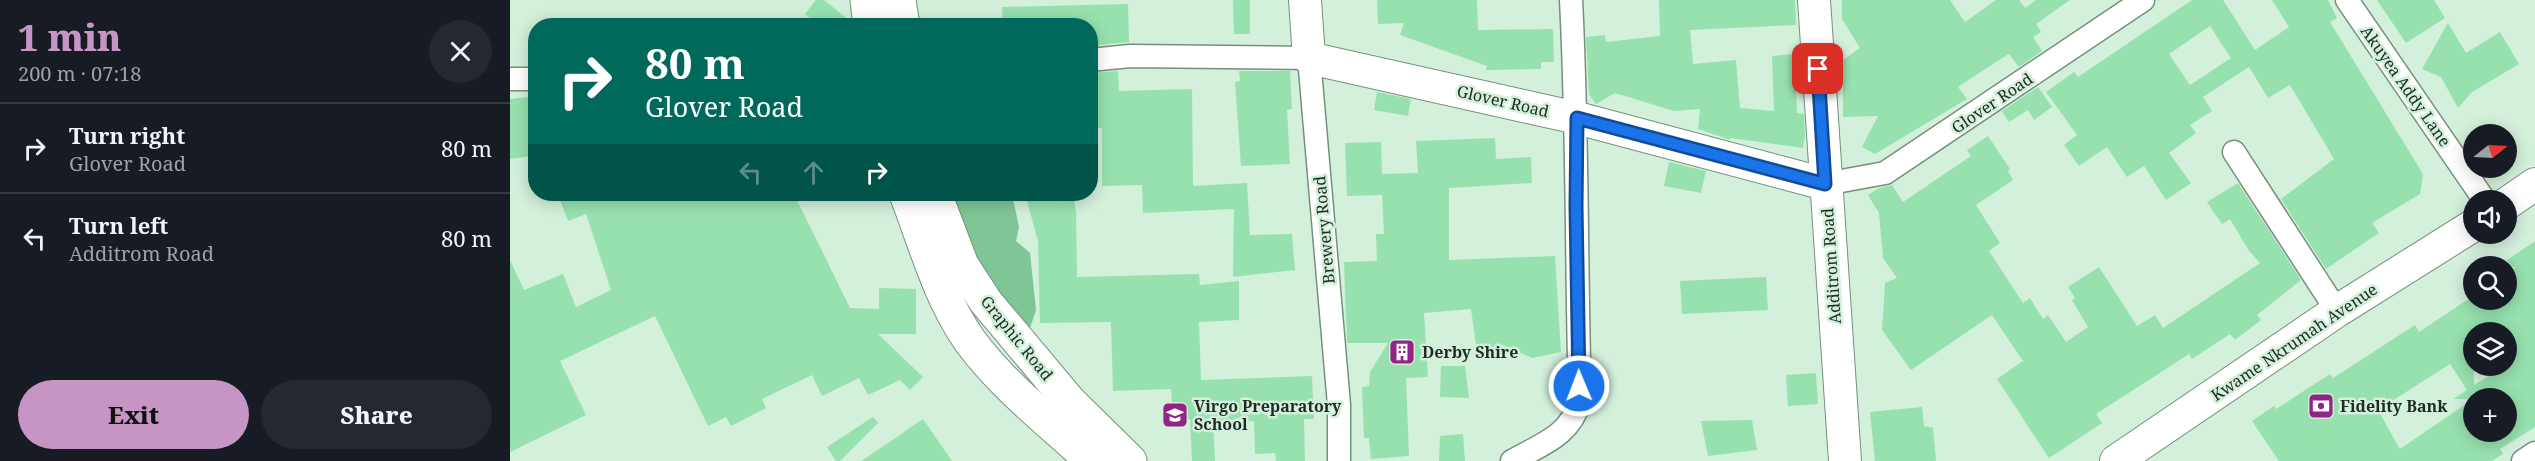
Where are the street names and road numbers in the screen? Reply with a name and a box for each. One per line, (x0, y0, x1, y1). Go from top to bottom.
street label: Akuyea Addy Lane (2356, 21, 2456, 151)
street label: Glover Road (1947, 68, 2037, 138)
street label: Glover Road (1455, 80, 1551, 122)
street label: Brewery Road (1308, 175, 1340, 285)
street label: Additrom Road (1816, 207, 1846, 325)
street label: Kwame Nkrumah Avenue (2206, 278, 2382, 406)
street label: Graphic Road (976, 291, 1058, 385)

